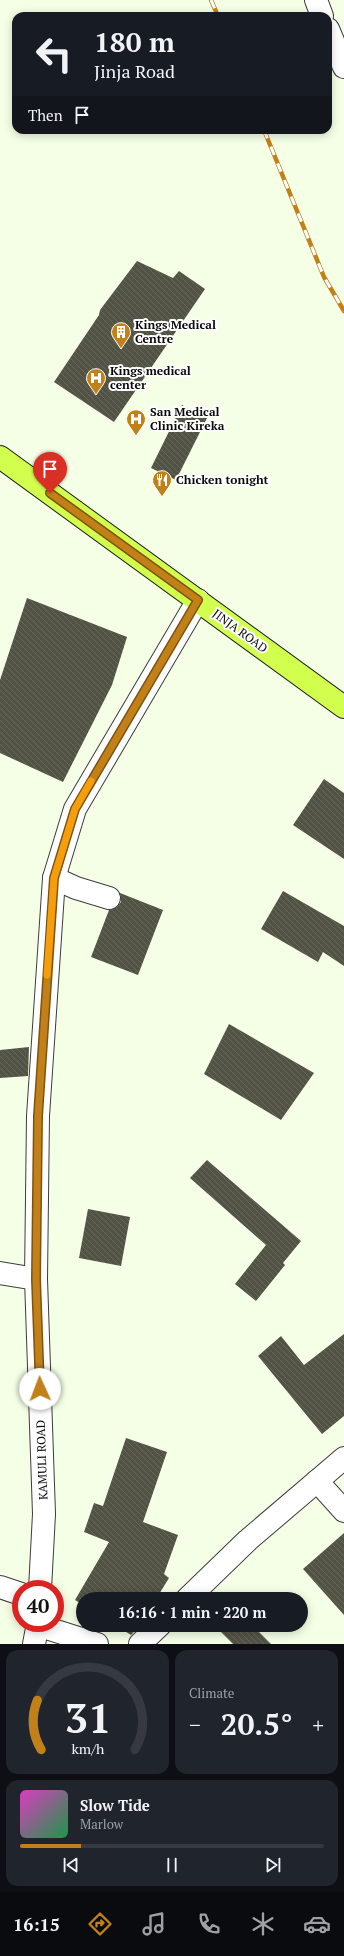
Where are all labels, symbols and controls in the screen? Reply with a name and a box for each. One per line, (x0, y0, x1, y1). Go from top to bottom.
text: 180 m (94, 23, 175, 60)
icon: left (28, 28, 80, 80)
text: Jinja Road (94, 59, 175, 83)
icon: arrive (71, 104, 93, 126)
text: Then (28, 105, 63, 125)
place label: Kings Medical Centre (135, 317, 216, 346)
building icon: Kings Medical Centre (110, 321, 132, 349)
place label: Kings medical center (110, 363, 191, 392)
hospital icon: Kings medical center (85, 367, 107, 395)
place label: San Medical Clinic Kireka (150, 404, 225, 433)
hospital icon: San Medical Clinic Kireka (125, 408, 147, 436)
pin (33, 452, 67, 493)
icon: arrive (39, 458, 61, 480)
restaurant icon: Chicken tonight (151, 469, 173, 497)
place label: Chicken tonight (176, 472, 269, 487)
street label: JINJA ROAD (210, 606, 271, 656)
position arrow (19, 1368, 61, 1410)
street label: KAMULI ROAD (33, 1420, 50, 1500)
speed limit sign: 40 (12, 1580, 64, 1632)
text: 16:16 · 1 min · 220 m (118, 1602, 266, 1622)
text: Climate (189, 1684, 234, 1702)
text: 31 (64, 1690, 111, 1745)
text: 20.5° (220, 1704, 293, 1744)
text: − (189, 1710, 201, 1739)
text: + (312, 1710, 324, 1739)
text: km/h (71, 1739, 105, 1758)
text: Slow Tide (80, 1795, 150, 1815)
text: Marlow (80, 1815, 123, 1833)
icon: previous (60, 1854, 82, 1876)
icon: pause (161, 1854, 183, 1876)
icon: next (262, 1854, 284, 1876)
icon: directions (86, 1910, 114, 1938)
icon: music (140, 1910, 168, 1938)
icon: phone (195, 1910, 223, 1938)
icon: climate (249, 1910, 277, 1938)
icon: car (303, 1910, 331, 1938)
text: 16:15 (13, 1912, 60, 1936)

